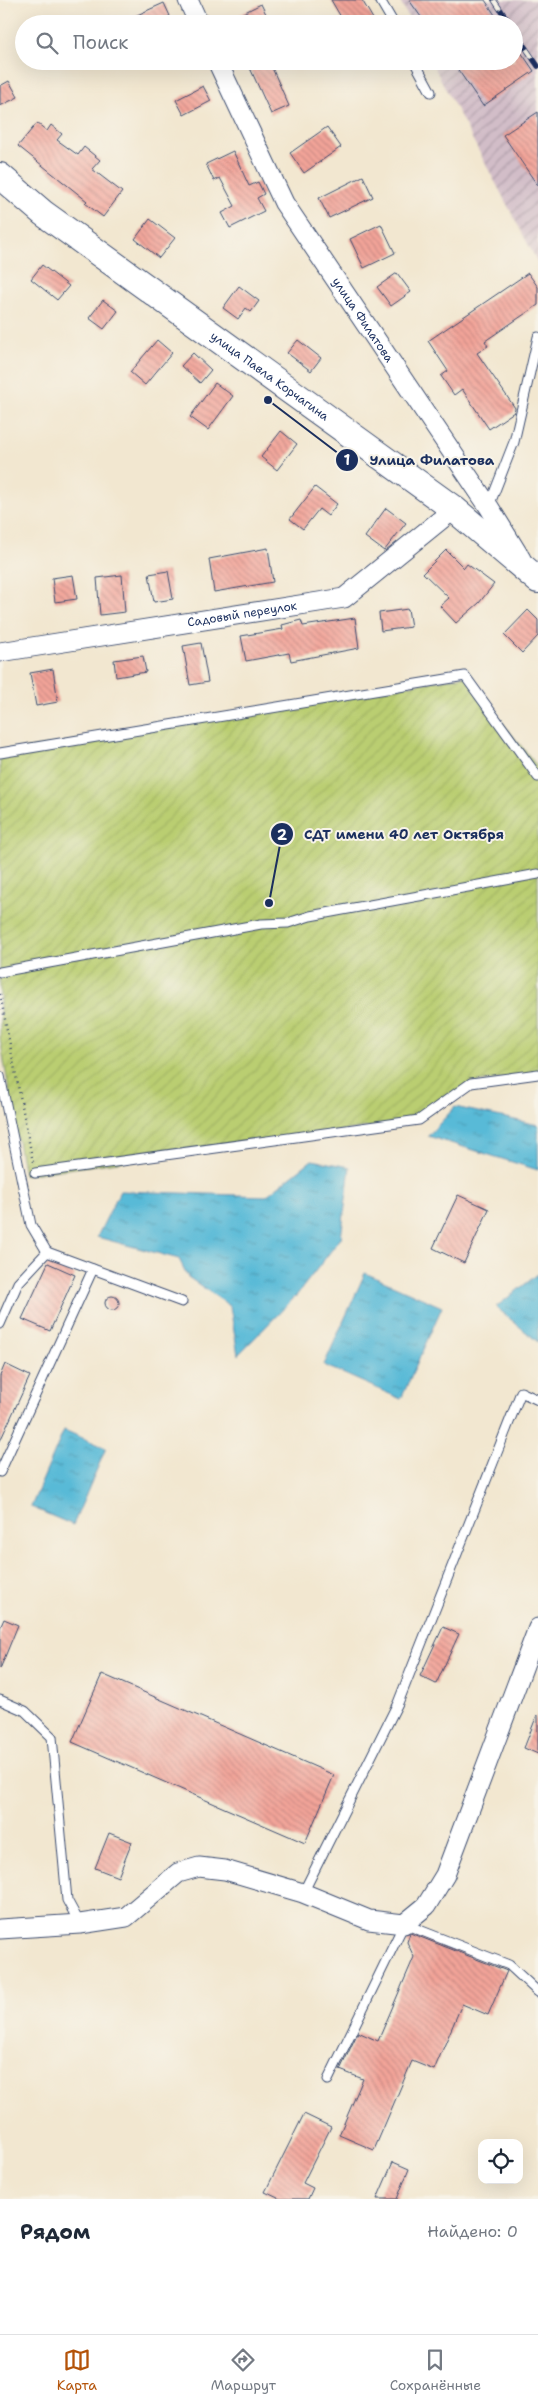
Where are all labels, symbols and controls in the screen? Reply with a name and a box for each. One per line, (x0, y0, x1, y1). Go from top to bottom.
search box (15, 15, 523, 70)
icon: search (33, 29, 61, 57)
text: Поиск (73, 30, 128, 55)
street label: улица Филатова (328, 274, 398, 366)
street label: улица Павла Корчагина (207, 328, 333, 425)
callout: Улица Филатова (335, 445, 505, 474)
text: 1 (344, 450, 351, 470)
text: Улица Филатова (370, 451, 495, 469)
street label: Садовый переулок (186, 597, 299, 631)
callout: СДТ имени 40 лет Октября (269, 820, 514, 849)
text: 2 (277, 825, 288, 845)
text: СДТ имени 40 лет Октября (304, 825, 504, 843)
map controls (478, 2139, 523, 2184)
button: locate (478, 2139, 523, 2184)
text: Рядом (20, 2218, 90, 2246)
text: Найдено: 0 (427, 2221, 518, 2242)
tab: Карта (57, 2346, 97, 2394)
tab: Маршрут (211, 2346, 276, 2394)
tab: Сохранённые (390, 2346, 481, 2394)

